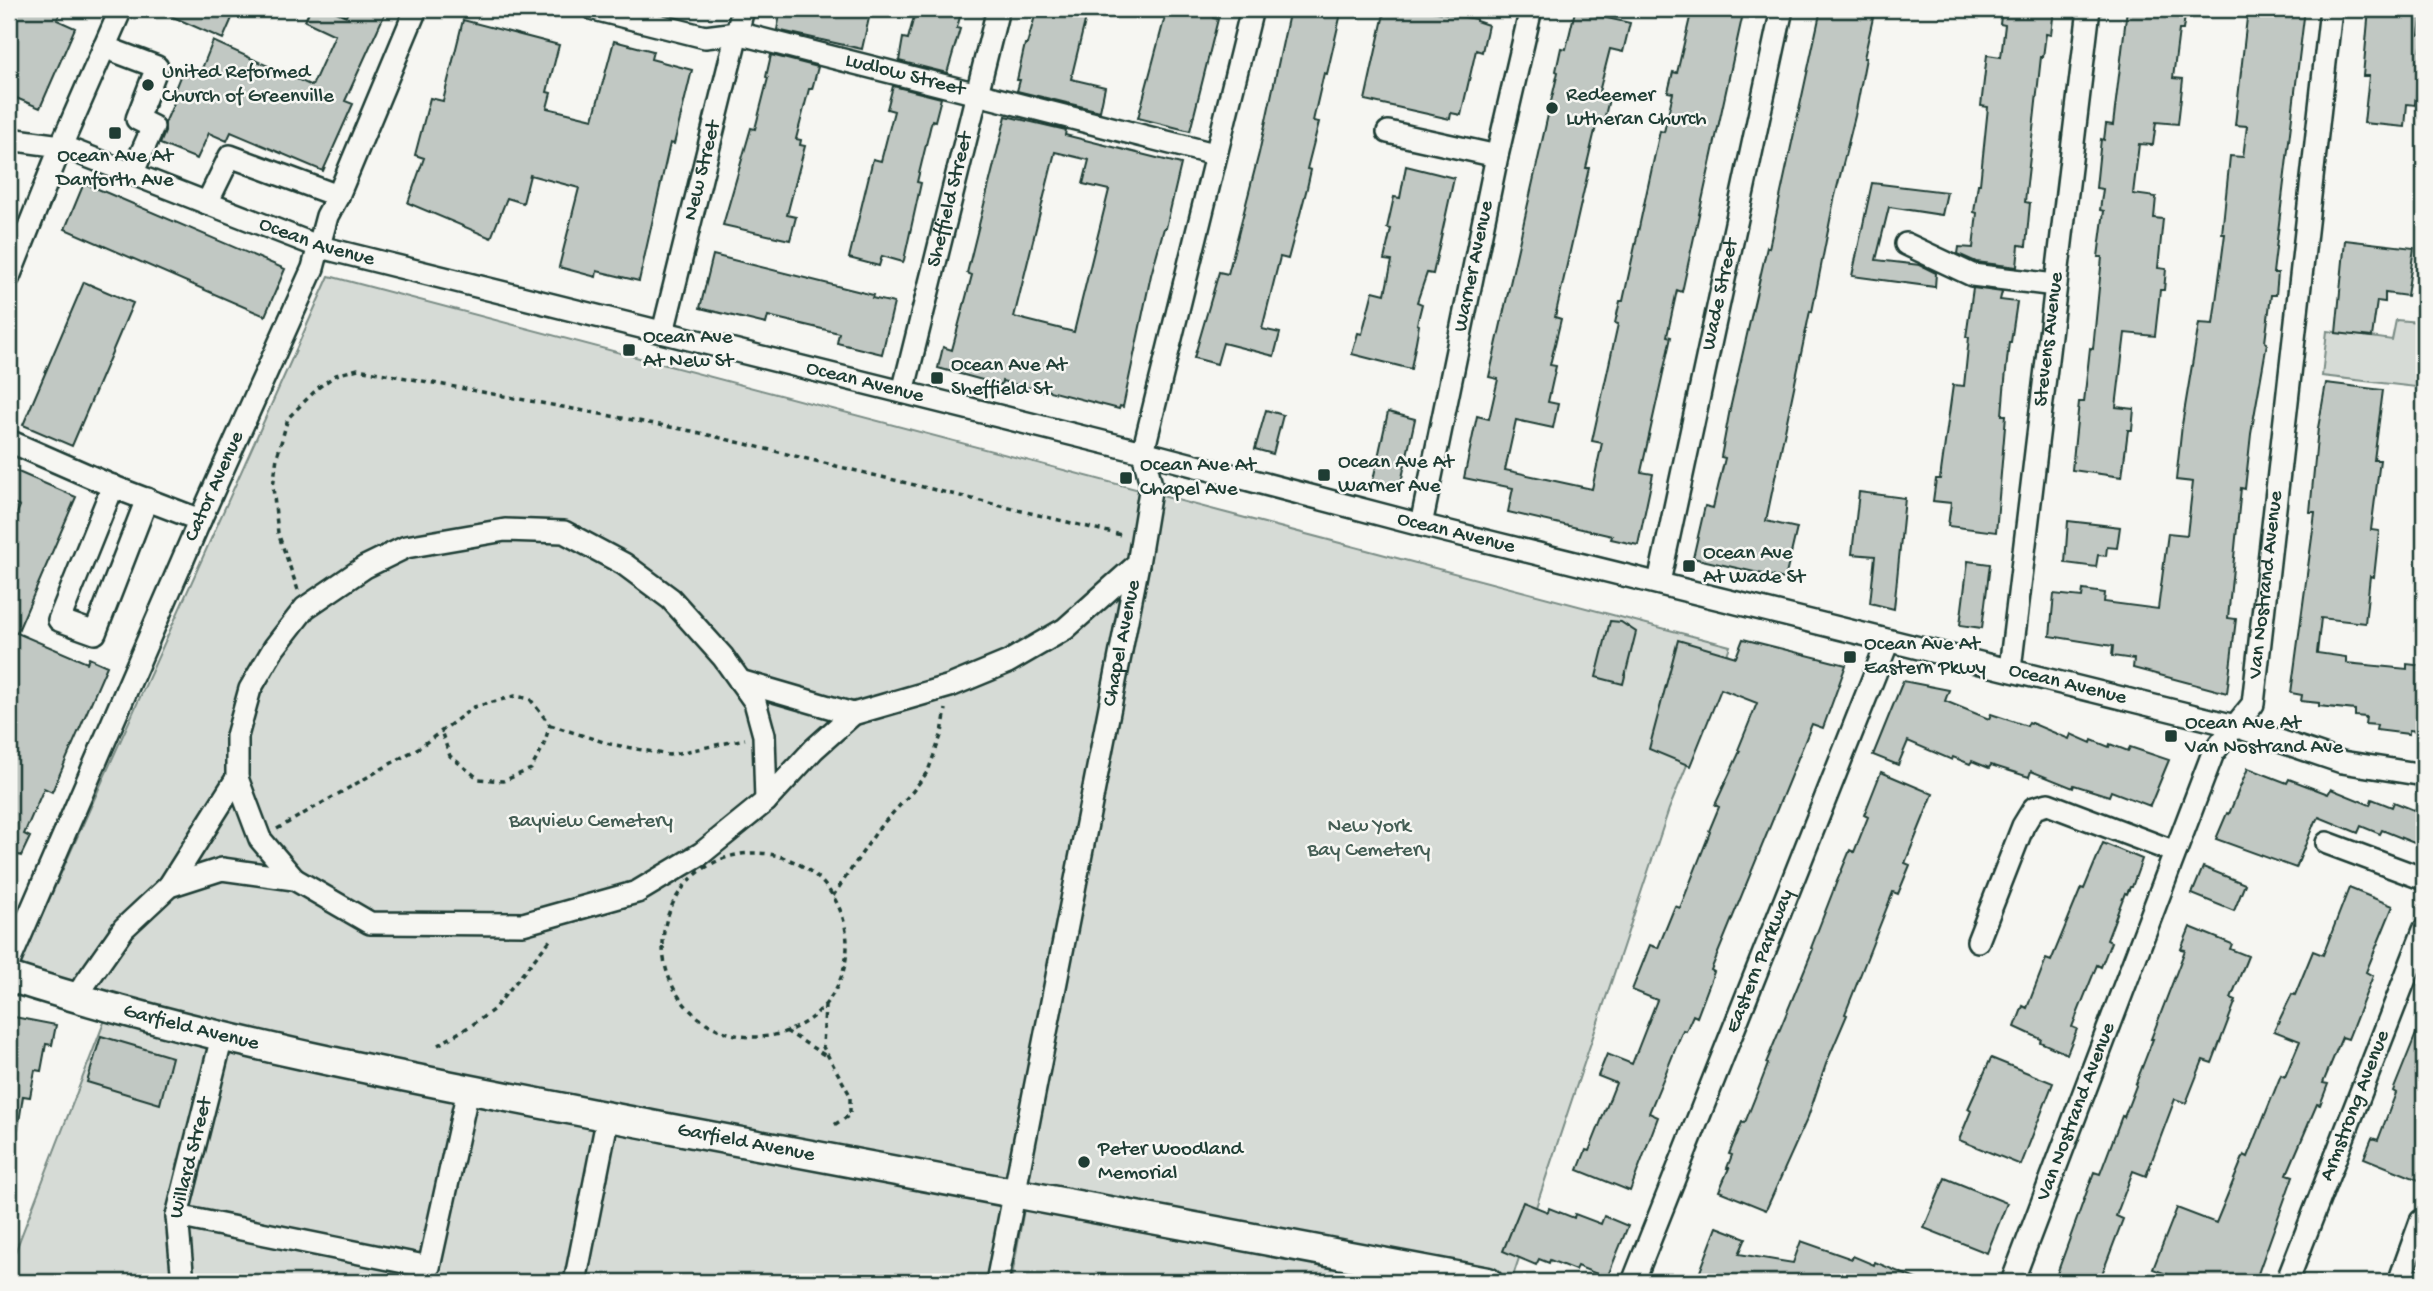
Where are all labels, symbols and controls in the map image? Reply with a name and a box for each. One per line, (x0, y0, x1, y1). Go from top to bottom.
street label: Ludlow Street (842, 48, 970, 103)
place label: United Reformed Church of Greenville (162, 61, 335, 110)
marker: United Reformed Church of Greenville (140, 77, 156, 93)
place label: Redeemer Lutheran Church (1566, 84, 1707, 133)
marker: Redeemer Lutheran Church (1544, 100, 1560, 116)
street label: New Street (679, 116, 728, 223)
marker: Ocean Ave At Danforth Ave (107, 125, 123, 141)
street label: Sheffield Street (922, 127, 980, 270)
place label: Ocean Ave At Danforth Ave (54, 145, 175, 194)
street label: Warner Avenue (1449, 197, 1500, 334)
street label: Ocean Avenue (255, 212, 378, 273)
street label: Wade Street (1697, 234, 1745, 353)
street label: Stevens Avenue (2029, 270, 2070, 408)
place label: Ocean Ave At New St (643, 326, 735, 375)
marker: Ocean Ave At New St (621, 342, 637, 358)
place label: Ocean Ave At Sheffield St (951, 354, 1069, 403)
street label: Ocean Avenue (803, 356, 927, 410)
marker: Ocean Ave At Sheffield St (929, 370, 945, 386)
street label: Cator Avenue (180, 427, 251, 546)
place label: Ocean Ave At Warner Ave (1338, 451, 1456, 500)
place label: Ocean Ave At Chapel Ave (1140, 454, 1258, 503)
marker: Ocean Ave At Warner Ave (1316, 467, 1332, 483)
marker: Ocean Ave At Chapel Ave (1118, 470, 1134, 486)
street label: Van Nostrand Avenue (2243, 489, 2289, 681)
street label: Ocean Avenue (1394, 507, 1519, 560)
place label: Ocean Ave At Wade St (1703, 542, 1807, 591)
marker: Ocean Ave At Wade St (1681, 558, 1697, 574)
street label: Chapel Avenue (1098, 577, 1147, 709)
place label: Ocean Ave At Eastern Pkwy (1864, 633, 1986, 682)
marker: Ocean Ave At Eastern Pkwy (1842, 649, 1858, 665)
street label: Ocean Avenue (2006, 658, 2130, 712)
place label: Ocean Ave At Van Nostrand Ave (2184, 712, 2344, 761)
marker: Ocean Ave At Van Nostrand Ave (2163, 728, 2179, 744)
park label: Bayview Cemetery (508, 810, 673, 835)
park label: New York Bay Cemetery (1307, 815, 1430, 864)
street label: Eastern Parkway (1721, 886, 1800, 1037)
street label: Garfield Avenue (120, 999, 262, 1057)
street label: Van Nostrand Avenue (2031, 1018, 2122, 1206)
street label: Armstrong Avenue (2315, 1026, 2397, 1185)
street label: Willard Street (164, 1092, 219, 1221)
street label: Garfield Avenue (675, 1118, 818, 1168)
place label: Peter Woodland Memorial (1097, 1138, 1244, 1187)
marker: Peter Woodland Memorial (1076, 1154, 1092, 1170)

